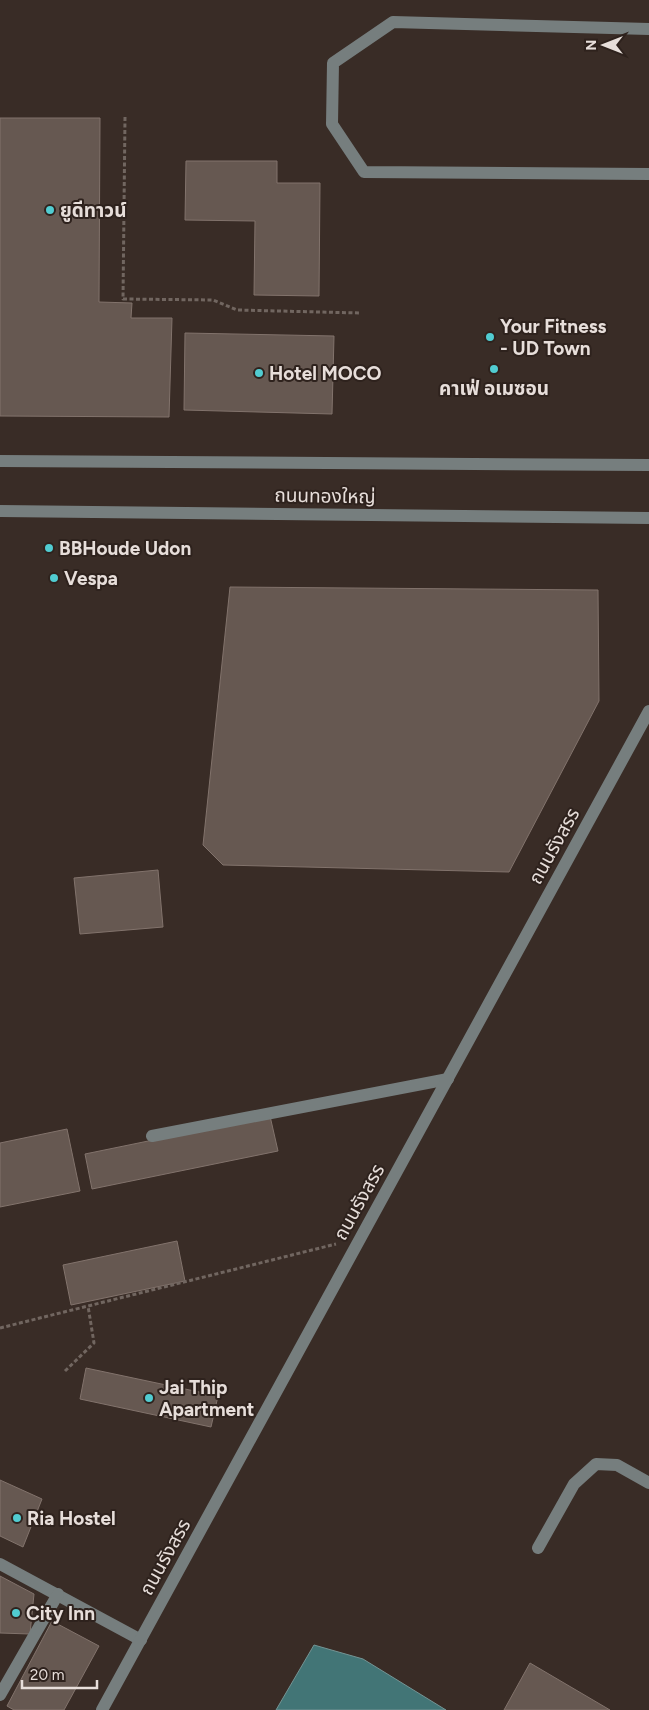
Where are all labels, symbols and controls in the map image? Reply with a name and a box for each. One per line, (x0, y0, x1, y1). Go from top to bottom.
north arrow (579, 20, 629, 70)
text: N (583, 40, 600, 50)
place label: ยูดีทาวน์ (60, 199, 126, 222)
marker: ยูดีทาวน์ (44, 204, 56, 216)
place label: Your Fitness - UD Town (500, 315, 607, 360)
marker: Your Fitness - UD Town (484, 331, 496, 343)
place label: Hotel MOCO (269, 362, 381, 385)
marker: คาเฟ่ อเมซอน (488, 363, 500, 375)
marker: Hotel MOCO (253, 367, 265, 379)
place label: คาเฟ่ อเมซอน (439, 377, 549, 400)
street label: ถนนทองใหญ่ (274, 484, 376, 508)
place label: BBHoude Udon (59, 537, 191, 560)
marker: BBHoude Udon (43, 542, 55, 554)
place label: Vespa (64, 567, 118, 590)
marker: Vespa (48, 572, 60, 584)
street label: ถนนรังสรร (524, 804, 584, 888)
street label: ถนนรังสรร (329, 1160, 389, 1244)
place label: Jai Thip Apartment (159, 1376, 255, 1421)
marker: Jai Thip Apartment (143, 1392, 155, 1404)
place label: Ria Hostel (27, 1507, 116, 1530)
marker: Ria Hostel (11, 1512, 23, 1524)
street label: ถนนรังสรร (135, 1515, 195, 1599)
place label: City Inn (26, 1602, 95, 1625)
marker: City Inn (10, 1607, 22, 1619)
scale bar (22, 1658, 98, 1690)
text: 20 m (30, 1666, 64, 1684)

